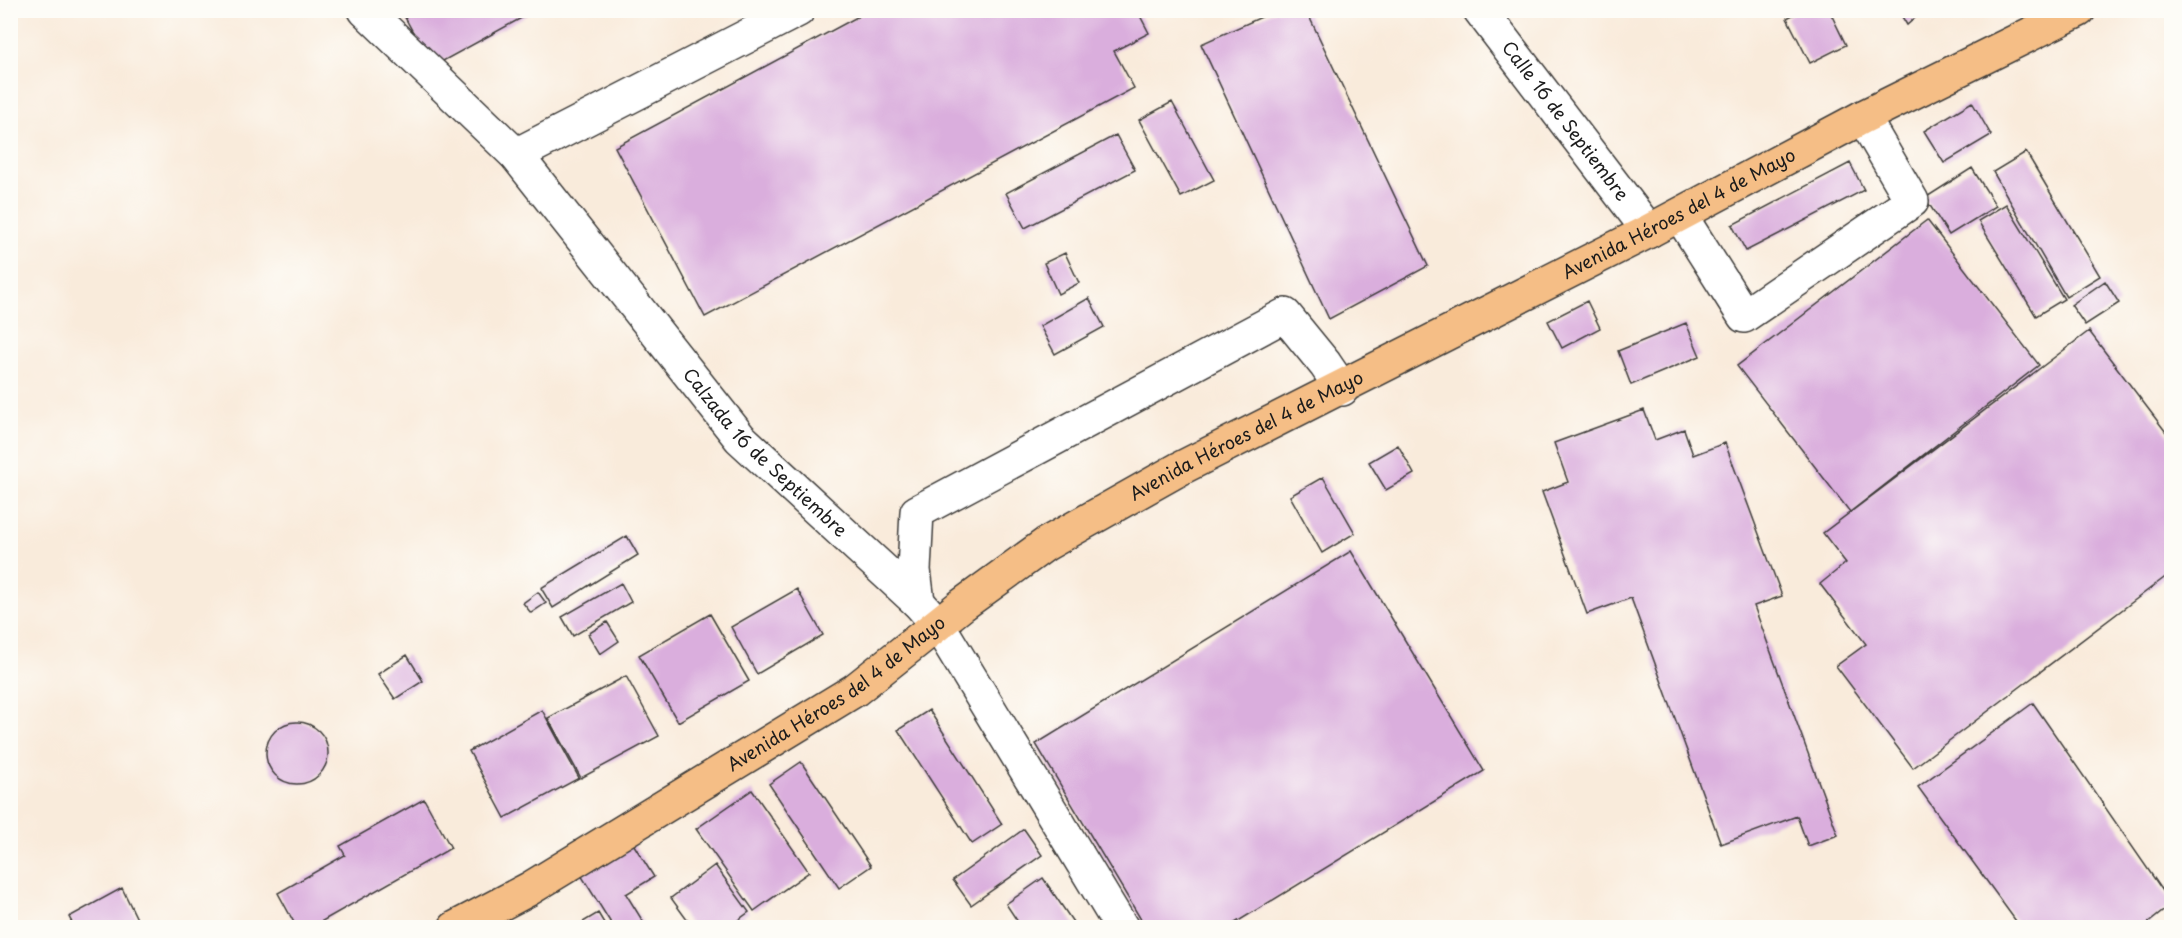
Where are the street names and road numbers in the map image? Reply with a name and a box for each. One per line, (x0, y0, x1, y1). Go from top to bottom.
street label: Calle 16 de Septiembre (1496, 35, 1636, 206)
street label: Avenida Héroes del 4 de Mayo (1557, 140, 1800, 285)
street label: Calzada 16 de Septiembre (677, 361, 854, 543)
street label: Avenida Héroes del 4 de Mayo (1124, 363, 1367, 506)
street label: Avenida Héroes del 4 de Mayo (721, 608, 950, 777)

